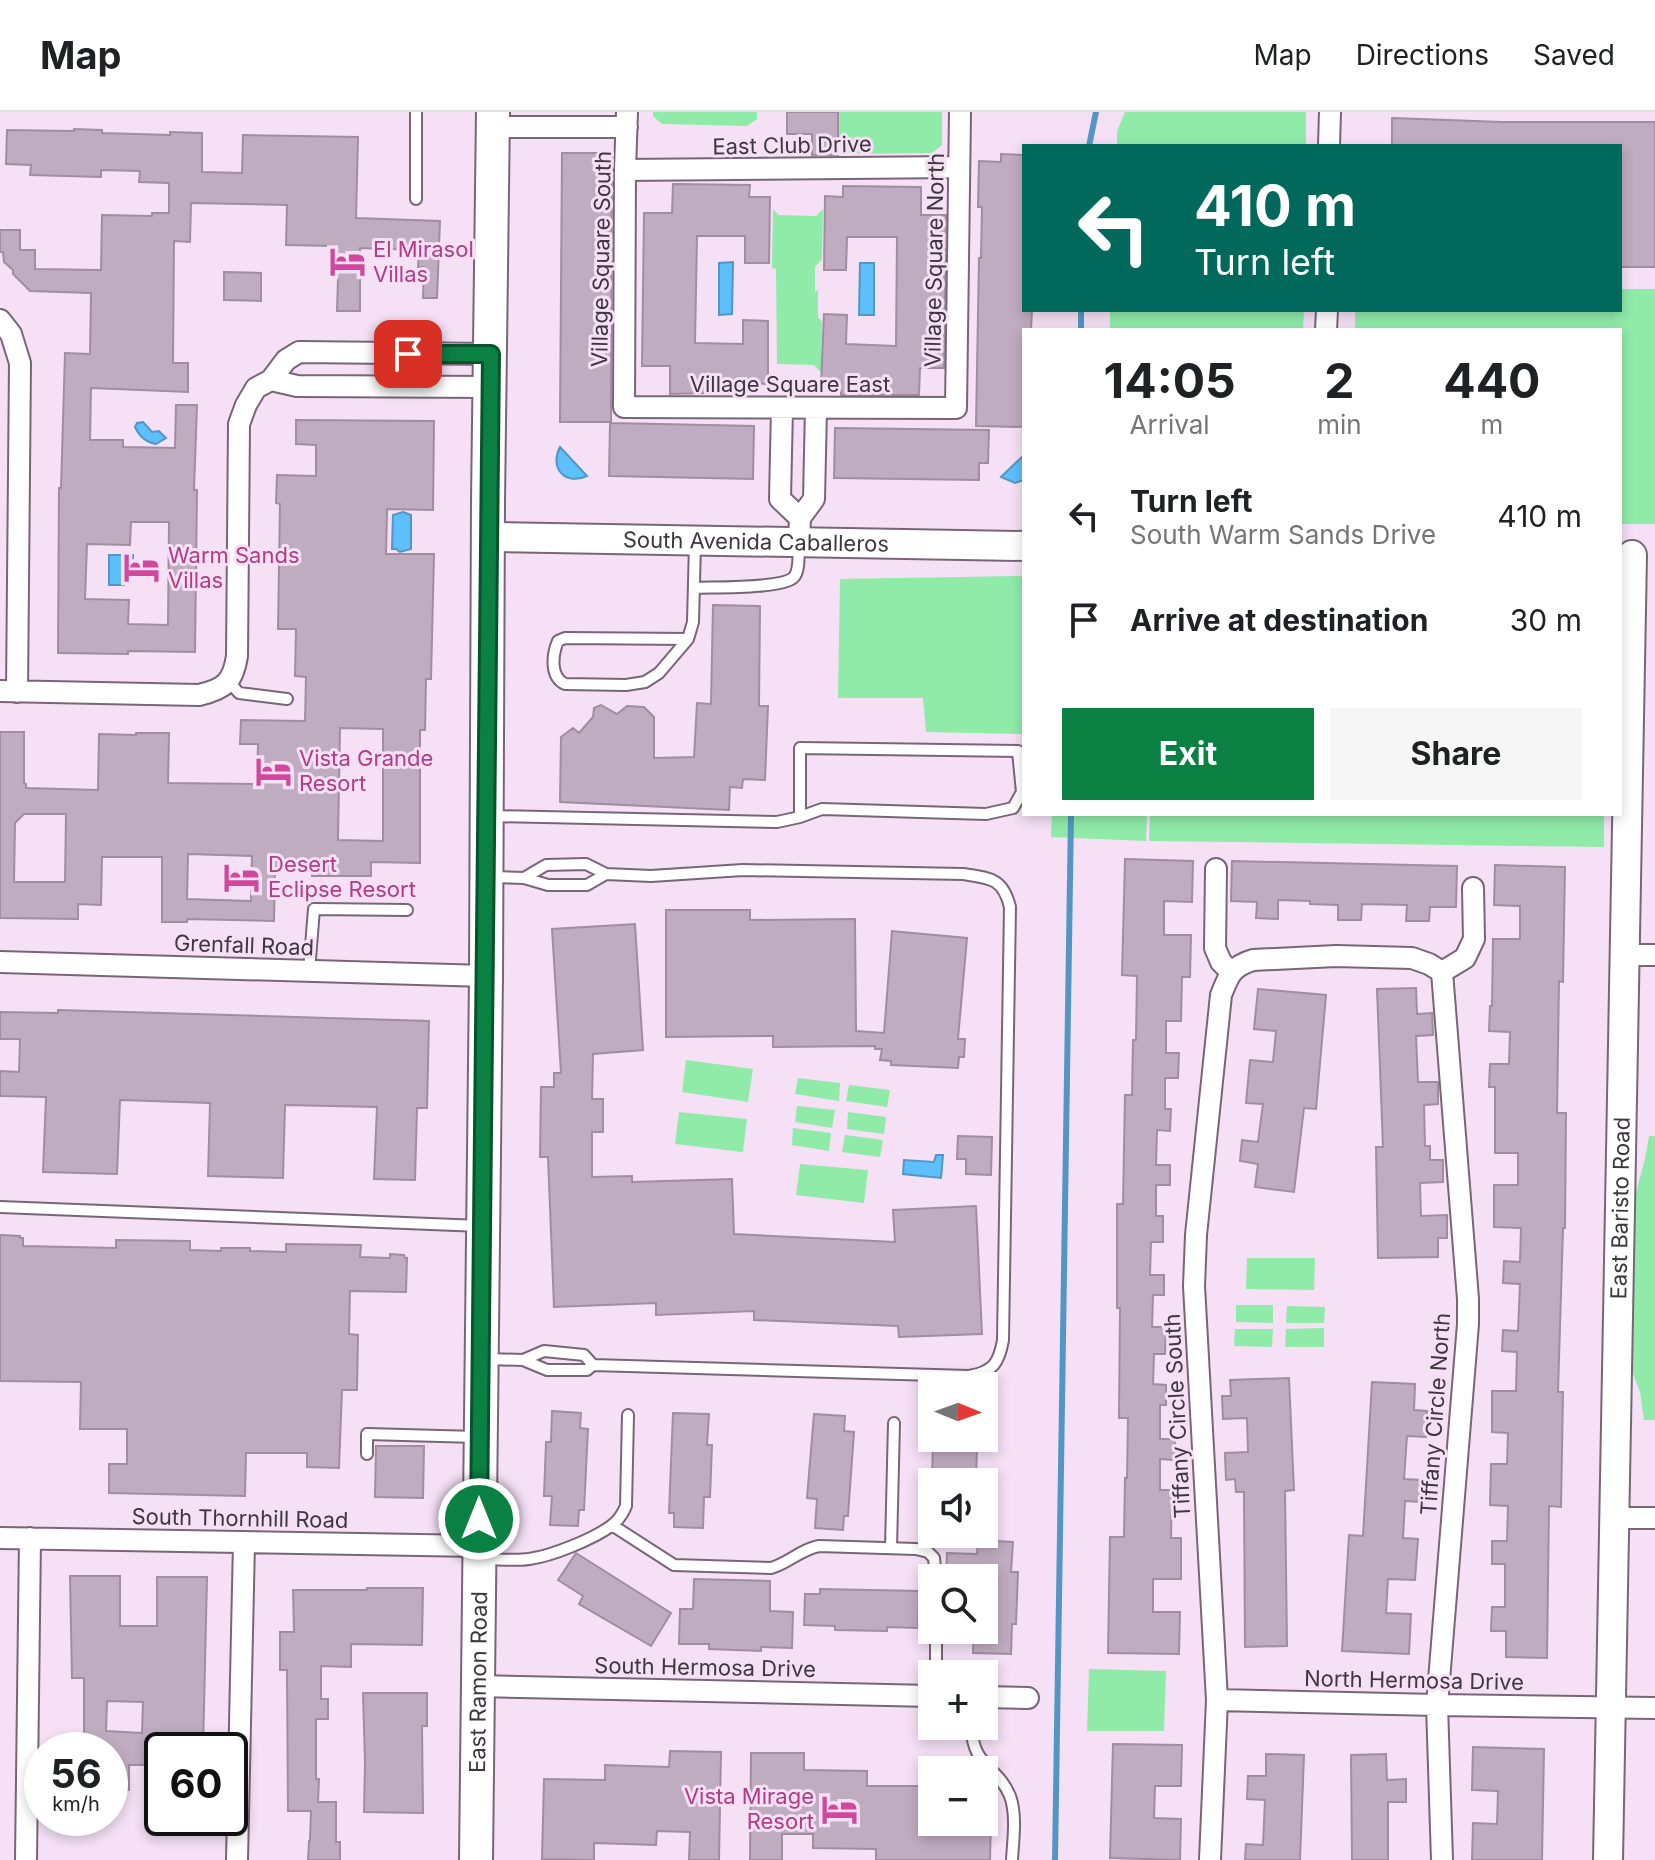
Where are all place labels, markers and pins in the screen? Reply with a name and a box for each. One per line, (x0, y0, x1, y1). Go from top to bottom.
place label: El Mirasol Villas (373, 236, 474, 287)
hotel icon: El Mirasol Villas (328, 243, 366, 281)
pin (374, 320, 442, 388)
place label: Warm Sands Villas (168, 542, 300, 593)
hotel icon: Warm Sands Villas (123, 549, 161, 587)
place label: Vista Grande Resort (299, 745, 433, 796)
hotel icon: Vista Grande Resort (254, 752, 292, 790)
place label: Desert Eclipse Resort (268, 851, 416, 902)
hotel icon: Desert Eclipse Resort (223, 858, 261, 896)
place label: Vista Mirage Resort (684, 1783, 814, 1834)
hotel icon: Vista Mirage Resort (821, 1790, 859, 1828)

